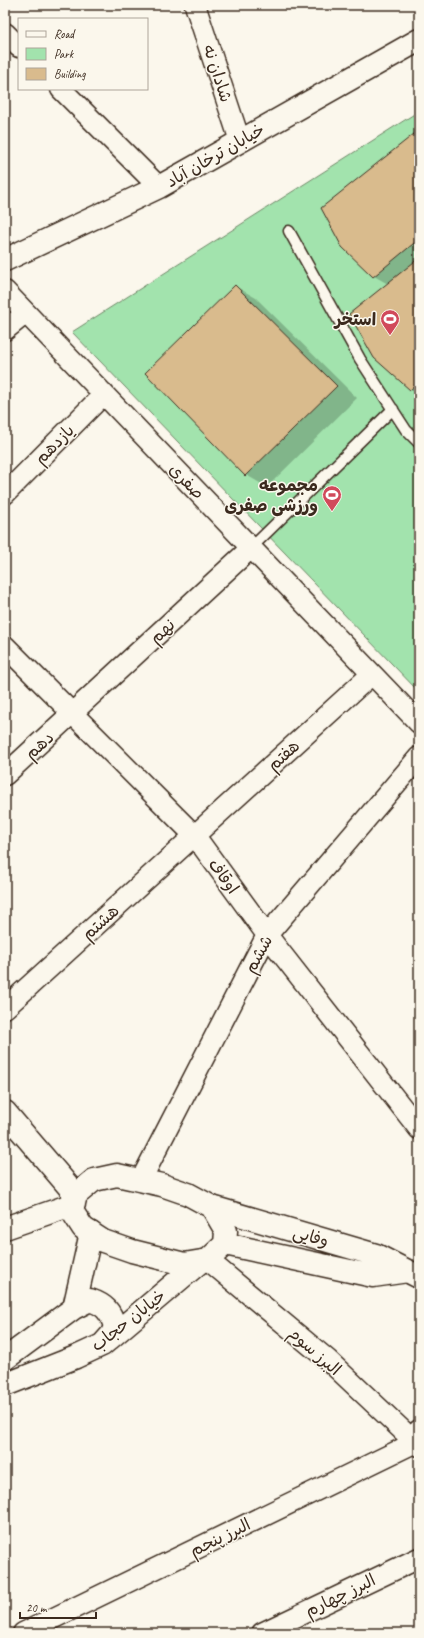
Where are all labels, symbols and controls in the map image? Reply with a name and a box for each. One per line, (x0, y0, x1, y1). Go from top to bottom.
legend (18, 18, 148, 90)
text: Road (54, 26, 76, 42)
street label: شادان نه (198, 42, 237, 105)
text: Park (54, 46, 75, 62)
text: Building (54, 66, 86, 82)
street label: خیابان ترخان آباد (162, 119, 268, 192)
sports icon: استخر (379, 308, 401, 336)
place label: استخر (333, 309, 376, 330)
street label: یازدهم (30, 420, 80, 470)
street label: صفری (165, 459, 209, 504)
place label: مجموعه ورزشی صفری (225, 475, 318, 517)
sports icon: مجموعه ورزشی صفری (321, 484, 343, 512)
street label: نهم (145, 614, 181, 650)
street label: دهم (20, 727, 60, 765)
street label: هفتم (263, 735, 305, 777)
street label: اوقاف (204, 854, 243, 898)
street label: هشتم (77, 900, 125, 946)
street label: ششم (240, 932, 279, 978)
street label: وفایی (291, 1221, 331, 1252)
street label: خیابان حجاب (87, 1285, 170, 1356)
street label: البرز سوم (282, 1323, 345, 1382)
street label: البرز پنجم (186, 1514, 255, 1563)
street label: البرز چهارم (302, 1569, 380, 1623)
scale bar (20, 1594, 96, 1620)
text: 20 m (26, 1600, 48, 1616)

